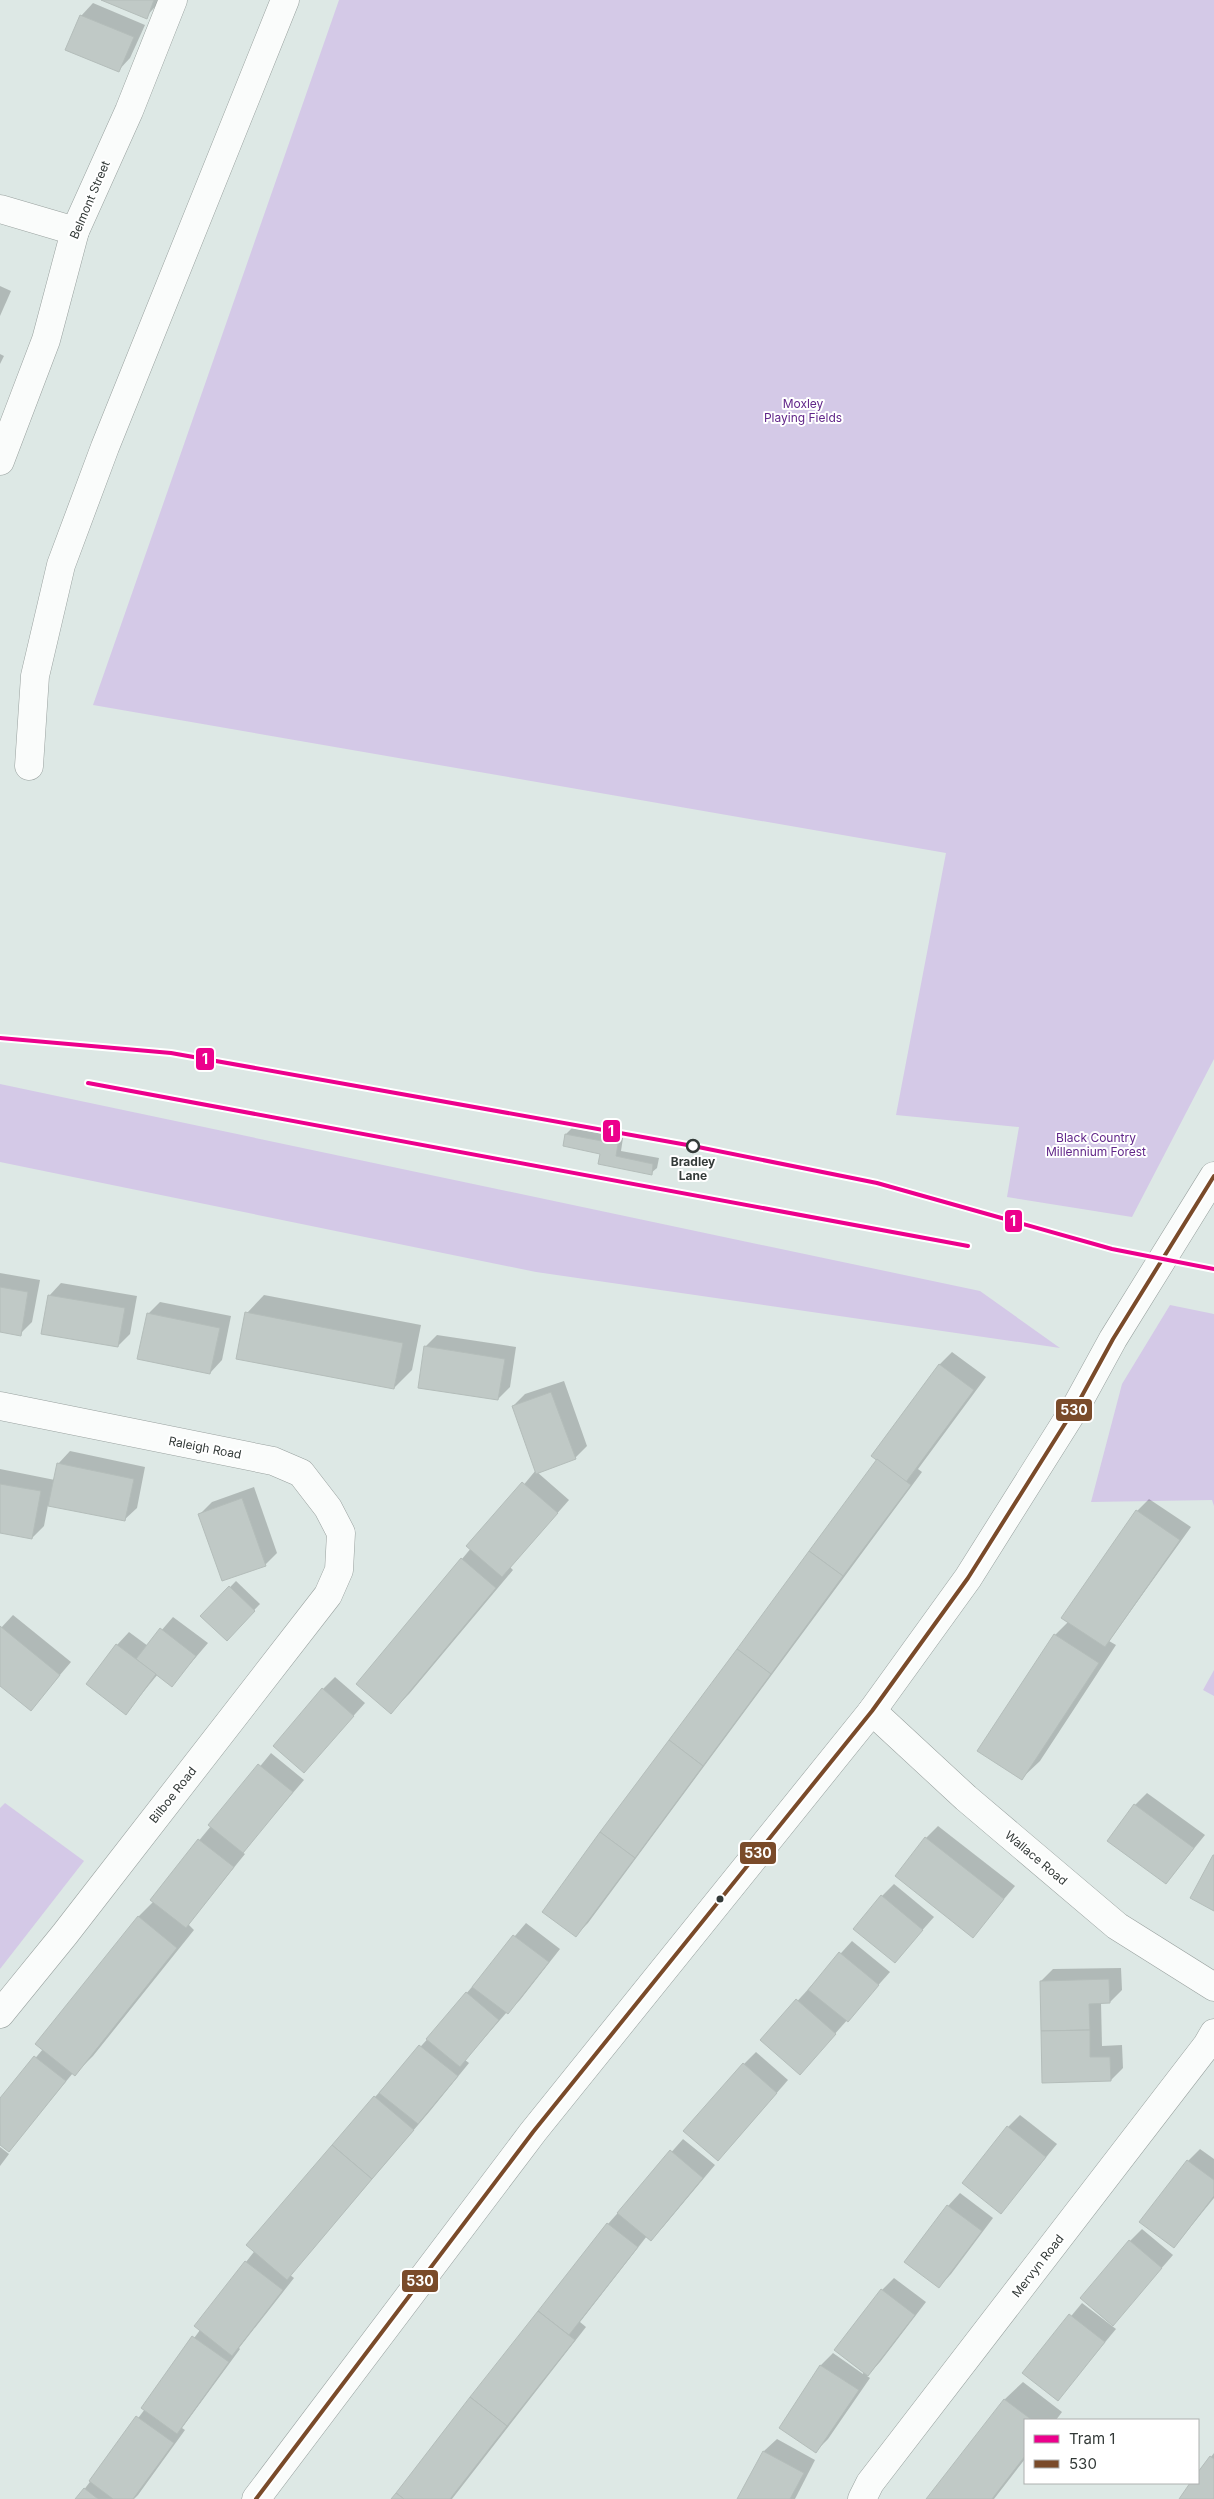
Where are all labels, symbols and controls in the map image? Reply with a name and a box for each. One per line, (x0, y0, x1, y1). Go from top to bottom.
street label: Belmont Street (66, 158, 113, 241)
park label: Moxley Playing Fields (764, 396, 842, 425)
line badge: 1 (195, 1047, 215, 1071)
text: 1 (202, 1050, 208, 1067)
line badge: 1 (602, 1119, 621, 1143)
text: 1 (608, 1122, 614, 1139)
park label: Black Country Millennium Forest (1046, 1130, 1146, 1159)
marker: Bradley Lane (686, 1139, 700, 1153)
place label: Bradley Lane (671, 1154, 716, 1183)
line badge: 1 (1004, 1209, 1023, 1233)
text: 1 (1010, 1212, 1016, 1229)
line badge: 530 (1055, 1398, 1093, 1422)
text: 530 (1060, 1401, 1088, 1418)
street label: Raleigh Road (167, 1433, 243, 1462)
street label: Bilboe Road (146, 1763, 199, 1826)
street label: Wallace Road (1002, 1827, 1071, 1888)
line badge: 530 (739, 1841, 777, 1865)
text: 530 (744, 1844, 772, 1861)
unlabelled marker (715, 1894, 725, 1904)
street label: Mervyn Road (1008, 2231, 1067, 2300)
line badge: 530 (401, 2269, 439, 2293)
text: 530 (406, 2272, 434, 2289)
legend (1024, 2419, 1199, 2484)
text: Tram 1 (1069, 2429, 1115, 2448)
text: 530 (1069, 2454, 1097, 2473)

